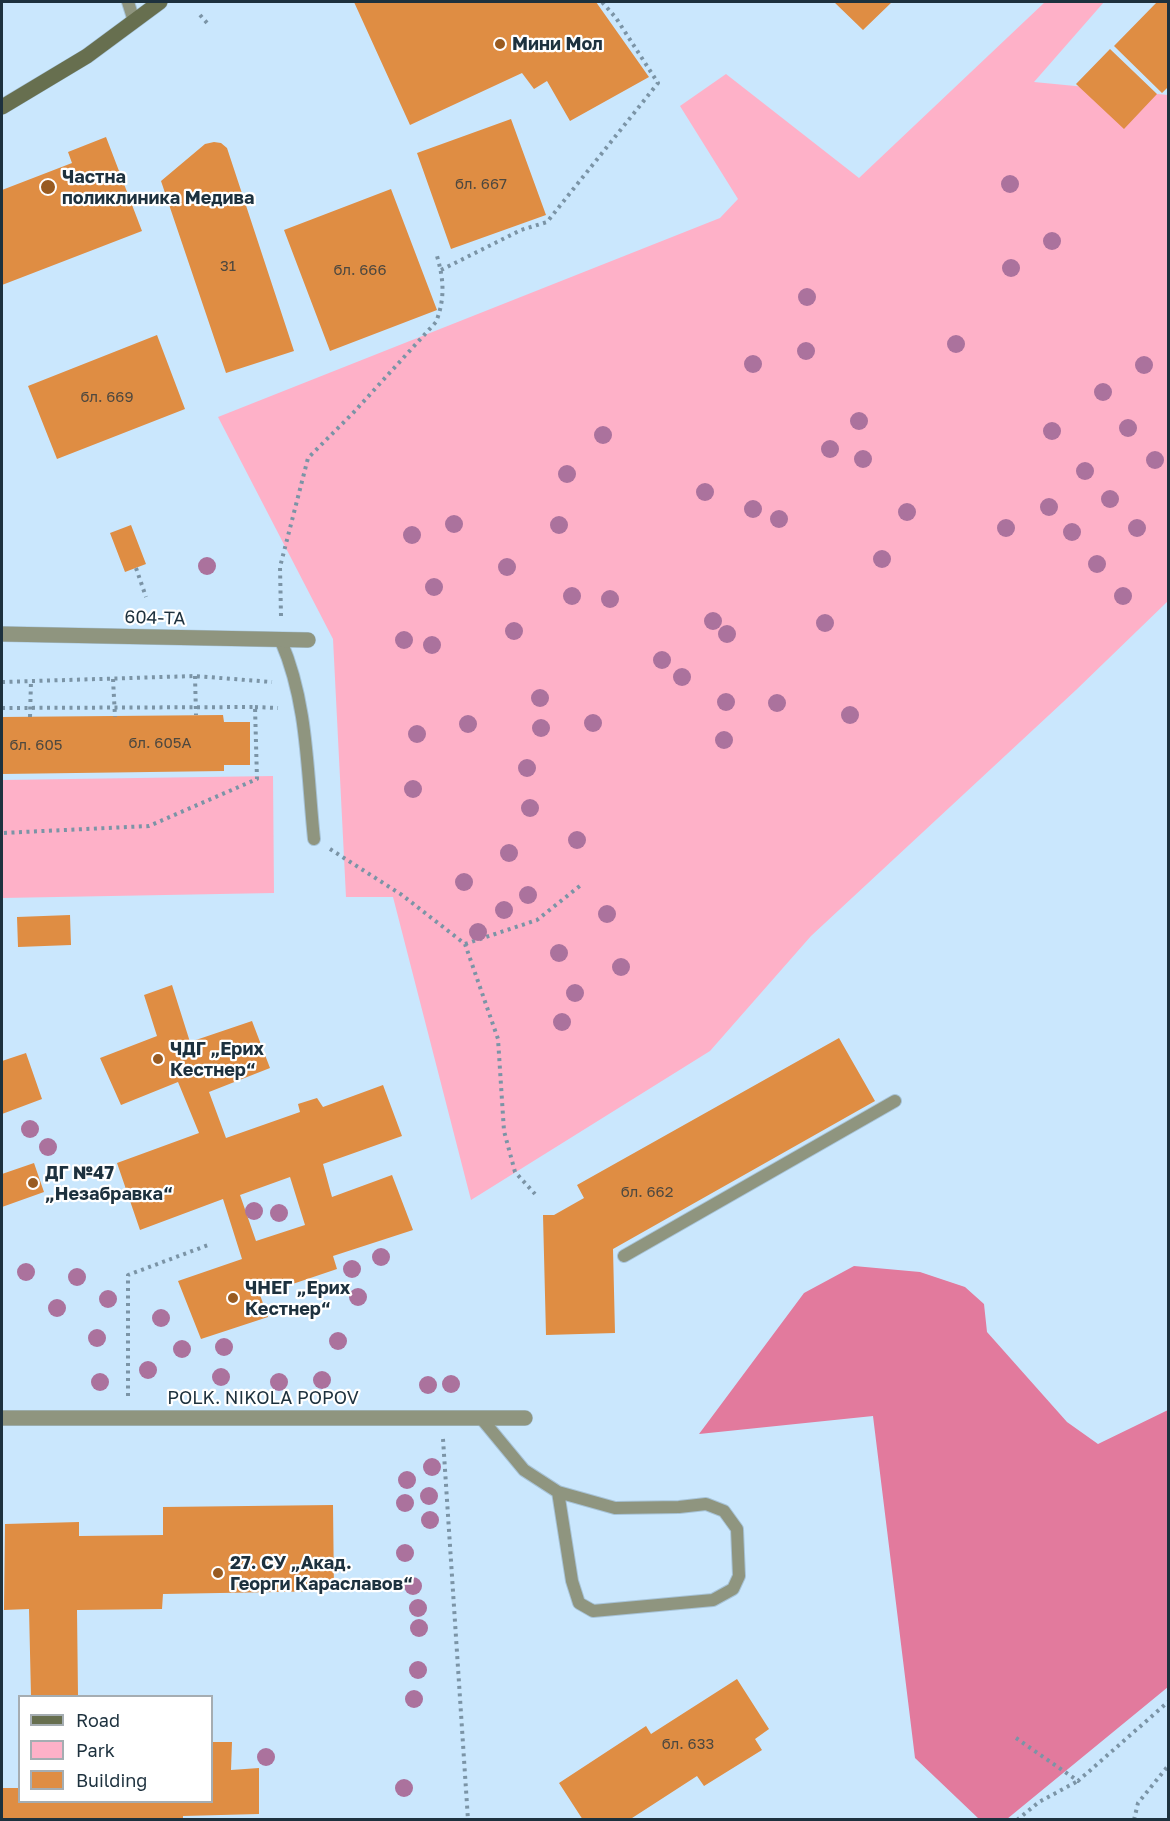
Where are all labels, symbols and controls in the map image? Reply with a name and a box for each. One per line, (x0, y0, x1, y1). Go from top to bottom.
place label: Мини Мол (512, 33, 603, 55)
marker: Мини Мол (493, 37, 507, 51)
place label: Частна поликлиника Медива (62, 166, 254, 208)
house number: бл. 667 (455, 175, 507, 193)
marker: Частна поликлиника Медива (39, 178, 57, 196)
house number: 31 (220, 257, 236, 275)
house number: бл. 666 (333, 261, 387, 279)
house number: бл. 669 (80, 388, 134, 406)
street label: 604-ТА (124, 606, 186, 630)
house number: бл. 605А (129, 734, 191, 752)
house number: бл. 605 (10, 736, 62, 754)
place label: ЧДГ „Ерих Кестнер“ (170, 1038, 264, 1080)
marker: ЧДГ „Ерих Кестнер“ (151, 1052, 165, 1066)
place label: ДГ №47 „Незабравка“ (45, 1162, 173, 1204)
marker: ДГ №47 „Незабравка“ (26, 1176, 40, 1190)
house number: бл. 662 (621, 1183, 673, 1201)
place label: ЧНЕГ „Ерих Кестнер“ (245, 1277, 350, 1320)
marker: ЧНЕГ „Ерих Кестнер“ (226, 1291, 240, 1305)
street label: POLK. NIKOLA POPOV (167, 1387, 359, 1409)
place label: 27. СУ „Акад. Георги Караславов“ (230, 1552, 413, 1594)
marker: 27. СУ „Акад. Георги Караславов“ (211, 1566, 225, 1580)
legend (18, 1695, 213, 1803)
text: Road (76, 1709, 120, 1731)
house number: бл. 633 (662, 1735, 714, 1753)
text: Park (76, 1739, 115, 1761)
text: Building (76, 1769, 147, 1791)

